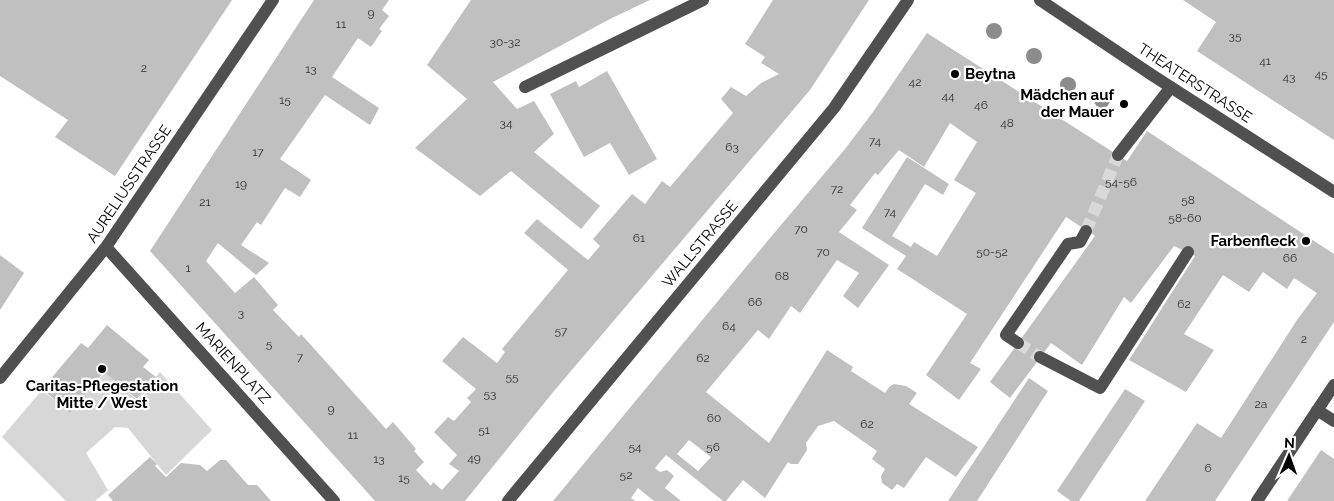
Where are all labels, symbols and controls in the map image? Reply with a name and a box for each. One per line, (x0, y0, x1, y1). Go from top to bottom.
house number: 9 (367, 6, 375, 20)
house number: 11 (336, 17, 346, 31)
house number: 35 (1229, 29, 1242, 43)
house number: 30-32 (489, 35, 521, 49)
street label: THEATERSTRASSE (1135, 40, 1255, 126)
house number: 41 (1259, 54, 1271, 68)
house number: 2 (141, 61, 147, 75)
house number: 13 (305, 62, 317, 76)
place label: Beytna (965, 65, 1016, 83)
house number: 45 (1314, 67, 1328, 81)
marker: Beytna (949, 68, 961, 80)
house number: 43 (1283, 70, 1295, 84)
house number: 42 (909, 75, 921, 89)
place label: Mädchen auf der Mauer (1020, 86, 1114, 121)
house number: 44 (941, 89, 955, 103)
house number: 15 (279, 93, 291, 107)
house number: 46 (974, 98, 988, 112)
marker: Mädchen auf der Mauer (1118, 98, 1130, 110)
house number: 34 (500, 116, 513, 130)
house number: 48 (1000, 116, 1014, 130)
street label: AURELIUSSTRASSE (83, 122, 175, 246)
house number: 74 (869, 134, 882, 148)
house number: 63 (725, 140, 739, 154)
house number: 17 (252, 145, 264, 159)
house number: 54-56 (1105, 175, 1137, 189)
house number: 19 (235, 177, 247, 191)
house number: 72 (831, 182, 843, 196)
house number: 58 (1181, 193, 1195, 207)
house number: 21 (199, 195, 211, 209)
street label: WALLSTRASSE (658, 197, 742, 291)
house number: 74 (884, 205, 897, 219)
house number: 58-60 (1168, 211, 1202, 225)
house number: 70 (794, 222, 808, 236)
house number: 61 (633, 231, 645, 245)
place label: Farbenfleck (1210, 232, 1297, 250)
marker: Farbenfleck (1300, 235, 1312, 247)
house number: 70 (816, 245, 830, 259)
house number: 50-52 (976, 245, 1008, 259)
house number: 66 (1283, 251, 1297, 265)
house number: 1 (185, 261, 191, 275)
house number: 68 (775, 269, 789, 283)
house number: 66 (748, 295, 762, 309)
house number: 62 (1177, 297, 1191, 311)
house number: 3 (238, 306, 244, 320)
street label: MARIENPLATZ (192, 319, 274, 407)
house number: 64 (722, 319, 736, 333)
house number: 57 (555, 324, 568, 338)
house number: 2 (1301, 332, 1307, 346)
house number: 5 (266, 337, 273, 351)
house number: 7 (297, 350, 304, 364)
house number: 62 (696, 351, 710, 365)
marker: Caritas-Pflegestation Mitte / West (96, 363, 108, 375)
house number: 55 (505, 370, 519, 384)
place label: Caritas-Pflegestation Mitte / West (26, 377, 178, 412)
house number: 53 (484, 387, 496, 401)
house number: 2a (1255, 397, 1267, 411)
house number: 9 (327, 402, 335, 416)
house number: 60 (707, 411, 721, 425)
house number: 62 (860, 417, 874, 431)
house number: 51 (478, 423, 490, 437)
house number: 11 (348, 428, 358, 442)
north arrow (1264, 431, 1314, 481)
text: N (1284, 435, 1295, 451)
house number: 54 (628, 440, 642, 454)
house number: 56 (706, 440, 720, 454)
house number: 49 (467, 451, 481, 465)
house number: 13 (373, 452, 385, 466)
house number: 6 (1204, 461, 1212, 475)
house number: 52 (620, 468, 632, 482)
house number: 15 (398, 471, 410, 485)

